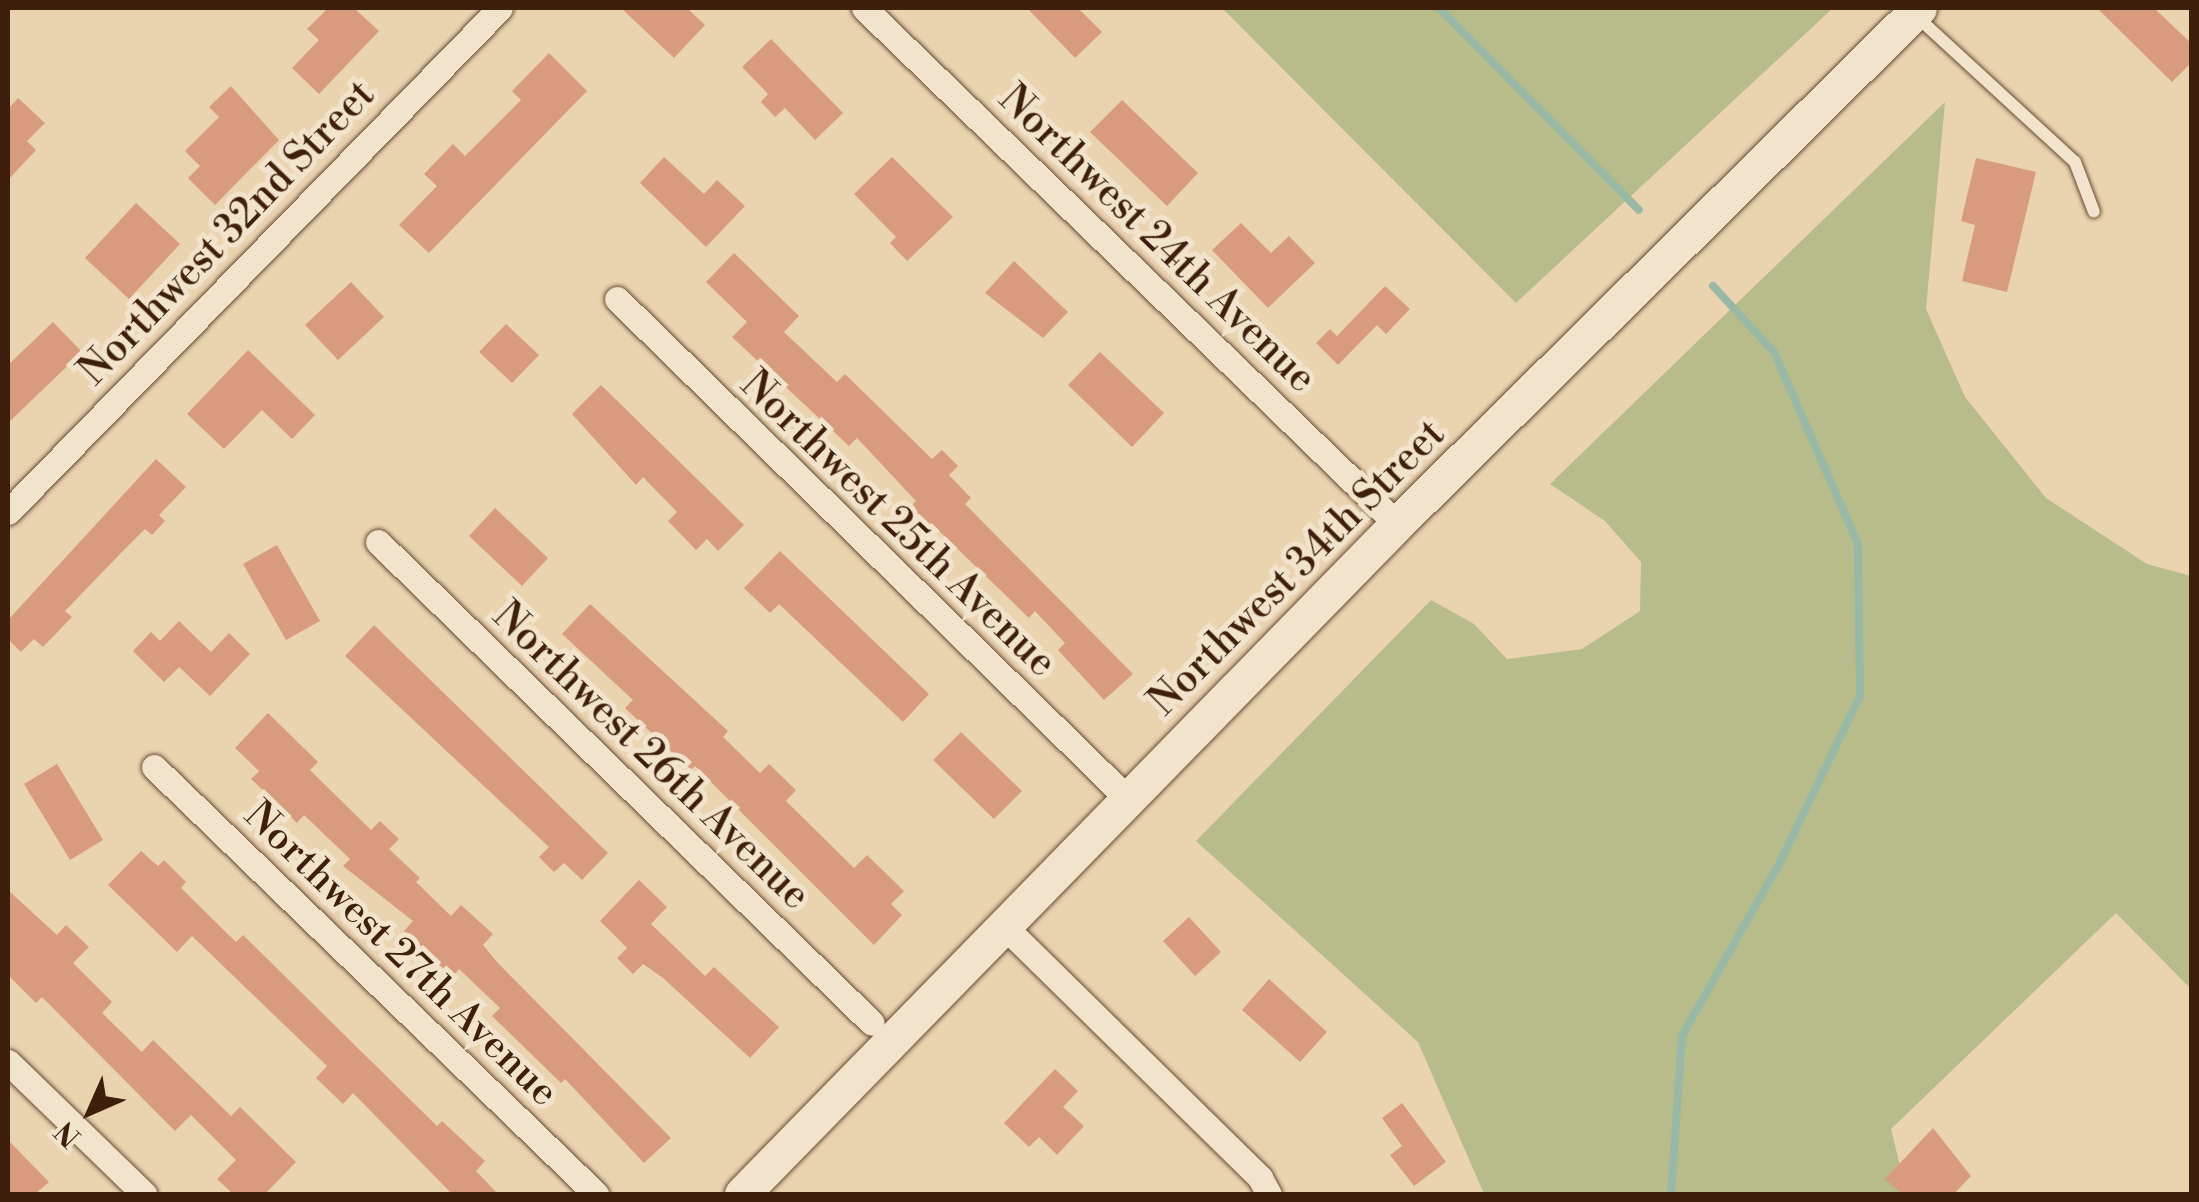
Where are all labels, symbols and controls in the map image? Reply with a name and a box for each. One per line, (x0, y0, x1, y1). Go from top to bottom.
street label: Northwest 32nd Street (69, 71, 385, 395)
street label: Northwest 24th Avenue (989, 75, 1325, 403)
street label: Northwest 25th Avenue (730, 361, 1066, 687)
street label: Northwest 34th Street (1139, 410, 1455, 726)
street label: Northwest 26th Avenue (483, 592, 819, 920)
street label: Northwest 27th Avenue (234, 792, 568, 1116)
north arrow (40, 1062, 140, 1162)
text: N (48, 1113, 89, 1154)

